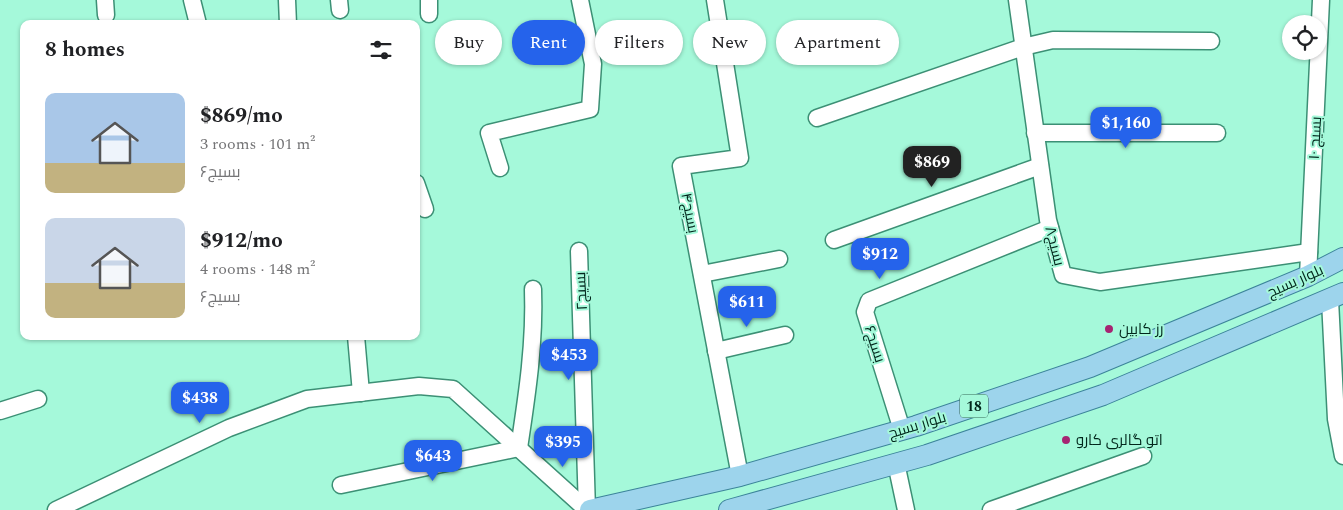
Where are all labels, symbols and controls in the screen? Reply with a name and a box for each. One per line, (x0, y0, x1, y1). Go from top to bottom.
map controls (1282, 15, 1327, 60)
button: locate (1282, 15, 1327, 60)
chip: Buy (435, 20, 502, 65)
chip: Rent (512, 20, 585, 65)
chip: Filters (595, 20, 683, 65)
chip: New (693, 20, 766, 65)
chip: Apartment (776, 20, 899, 65)
text: 8 homes (45, 34, 125, 66)
icon: filters (367, 36, 395, 64)
text: $869/mo (200, 100, 283, 132)
pin: $1,160 (1085, 106, 1167, 149)
text: $1,160 (1101, 111, 1151, 135)
icon: home (85, 113, 145, 173)
street label: بسیج ۱۰ (1303, 116, 1328, 160)
text: 3 rooms · 101 m² (200, 132, 315, 156)
pin: $869 (902, 146, 962, 188)
text: $869 (914, 150, 950, 174)
text: بسیج۶ (200, 160, 240, 184)
street label: بسیج۴ (674, 191, 705, 235)
street label: بسیج۸ (1039, 224, 1071, 268)
text: $912/mo (200, 225, 283, 257)
icon: home (85, 238, 145, 298)
pin: $912 (850, 238, 910, 280)
text: $912 (862, 242, 898, 266)
text: 4 rooms · 148 m² (200, 257, 315, 281)
street label: بلوار بسیج (1263, 259, 1327, 304)
street label: بسیج۲ (569, 271, 594, 311)
text: بسیج۶ (200, 285, 240, 309)
pin: $611 (717, 286, 777, 328)
text: $611 (729, 290, 765, 314)
place label: رز کابین (1119, 318, 1163, 341)
street label: بسیج۶ (858, 323, 891, 366)
marker: رز کابین (1103, 323, 1115, 335)
pin: $453 (539, 338, 599, 381)
text: $453 (551, 343, 587, 367)
pin: $438 (170, 382, 230, 424)
text: $438 (182, 386, 218, 410)
road number: 18 (960, 394, 988, 418)
street label: بلوار بسیج (885, 406, 949, 445)
pin: $395 (533, 426, 593, 468)
place label: اتو گالری کارو (1076, 429, 1163, 452)
text: $395 (545, 430, 581, 454)
marker: اتو گالری کارو (1060, 434, 1072, 446)
pin: $643 (403, 440, 463, 482)
text: $643 (415, 444, 451, 468)

